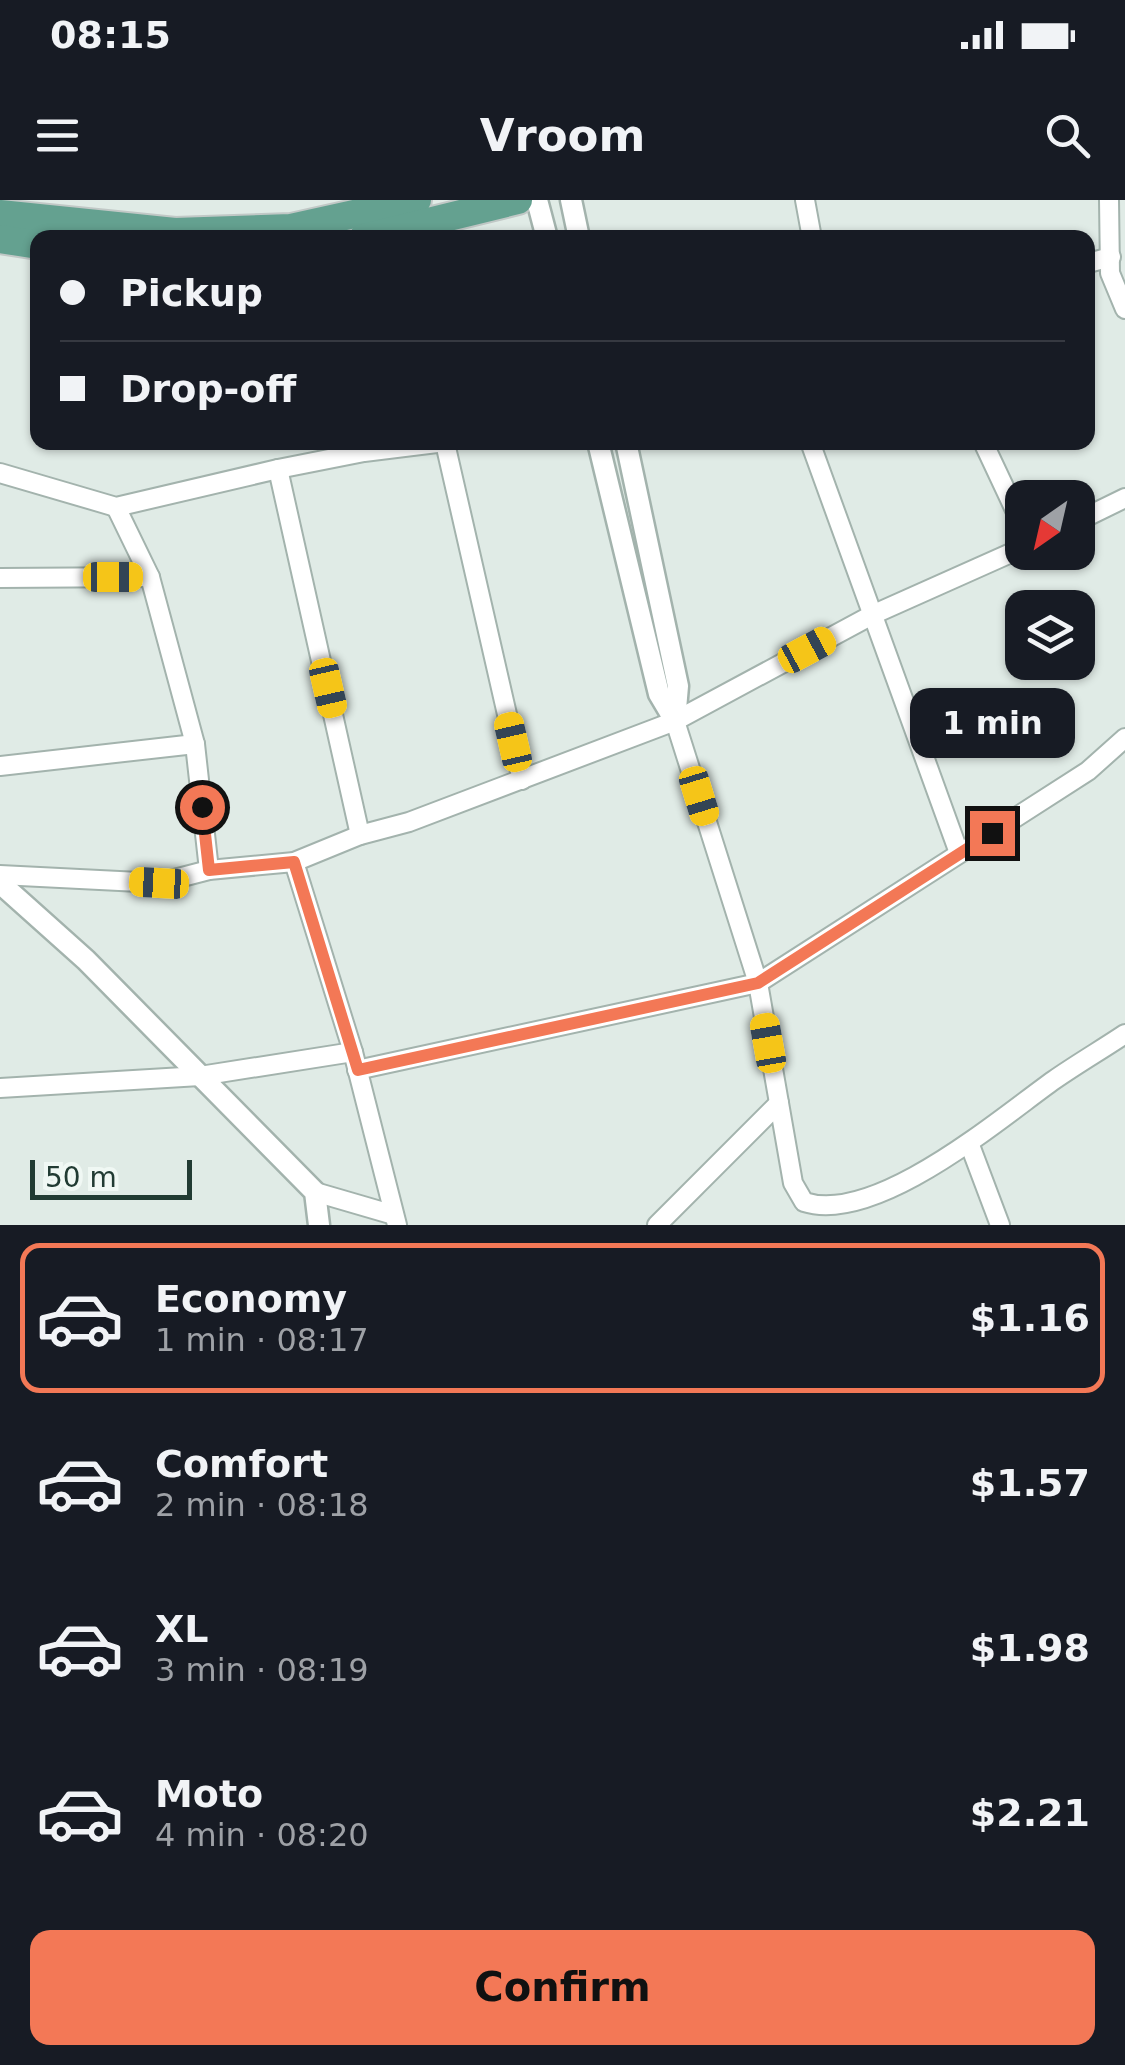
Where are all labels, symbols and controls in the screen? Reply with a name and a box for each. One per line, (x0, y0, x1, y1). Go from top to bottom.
text: 08:15 (50, 13, 171, 57)
icon: menu (30, 108, 85, 163)
icon: search (1040, 108, 1095, 163)
text: Vroom (480, 109, 645, 162)
text: Pickup (120, 271, 263, 315)
text: Drop-off (120, 367, 296, 411)
north arrow (1005, 480, 1095, 570)
map controls (1005, 480, 1095, 680)
car (83, 562, 143, 592)
button: layers (1005, 590, 1095, 680)
car (773, 623, 841, 677)
car (307, 655, 349, 721)
callout: 1 min (910, 688, 1074, 758)
text: 1 min (942, 704, 1043, 742)
car (492, 709, 534, 775)
car (676, 763, 722, 829)
route start (180, 785, 225, 830)
route end (970, 811, 1015, 856)
car (128, 866, 190, 900)
car (748, 1011, 788, 1075)
scale bar (30, 1155, 192, 1200)
text: 50 m (45, 1161, 117, 1194)
icon: car (35, 1273, 125, 1363)
text: Economy (155, 1277, 347, 1321)
text: $1.16 (970, 1296, 1090, 1340)
text: 1 min · 08:17 (155, 1321, 369, 1359)
icon: car (35, 1438, 125, 1528)
text: Comfort (155, 1442, 328, 1486)
text: $1.57 (970, 1461, 1090, 1505)
text: 2 min · 08:18 (155, 1486, 369, 1524)
icon: car (35, 1603, 125, 1693)
text: XL (155, 1607, 209, 1651)
text: $1.98 (970, 1626, 1090, 1670)
text: 3 min · 08:19 (155, 1651, 369, 1689)
icon: car (35, 1768, 125, 1858)
text: Moto (155, 1772, 263, 1816)
text: $2.21 (970, 1791, 1090, 1835)
text: 4 min · 08:20 (155, 1816, 369, 1854)
button: Confirm (30, 1930, 1095, 2045)

